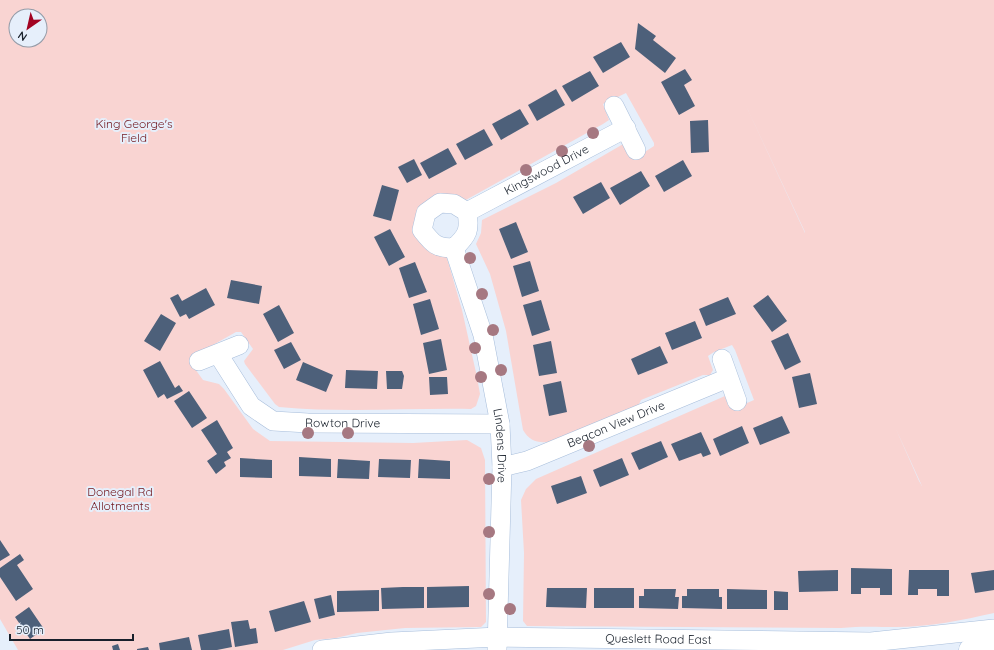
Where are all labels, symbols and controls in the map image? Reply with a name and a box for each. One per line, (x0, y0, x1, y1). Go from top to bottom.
north arrow (8, 8, 48, 48)
text: N (15, 28, 30, 44)
park label: King George's Field (95, 116, 173, 145)
street label: Kingswood Drive (501, 141, 591, 198)
street label: Beacon View Drive (565, 397, 667, 451)
street label: Lindens Drive (490, 407, 510, 483)
street label: Rowton Drive (305, 415, 381, 430)
park label: Donegal Rd Allotments (87, 484, 153, 513)
scale bar (10, 616, 133, 642)
text: 50 m (16, 622, 44, 637)
street label: Queslett Road East (605, 630, 712, 647)

